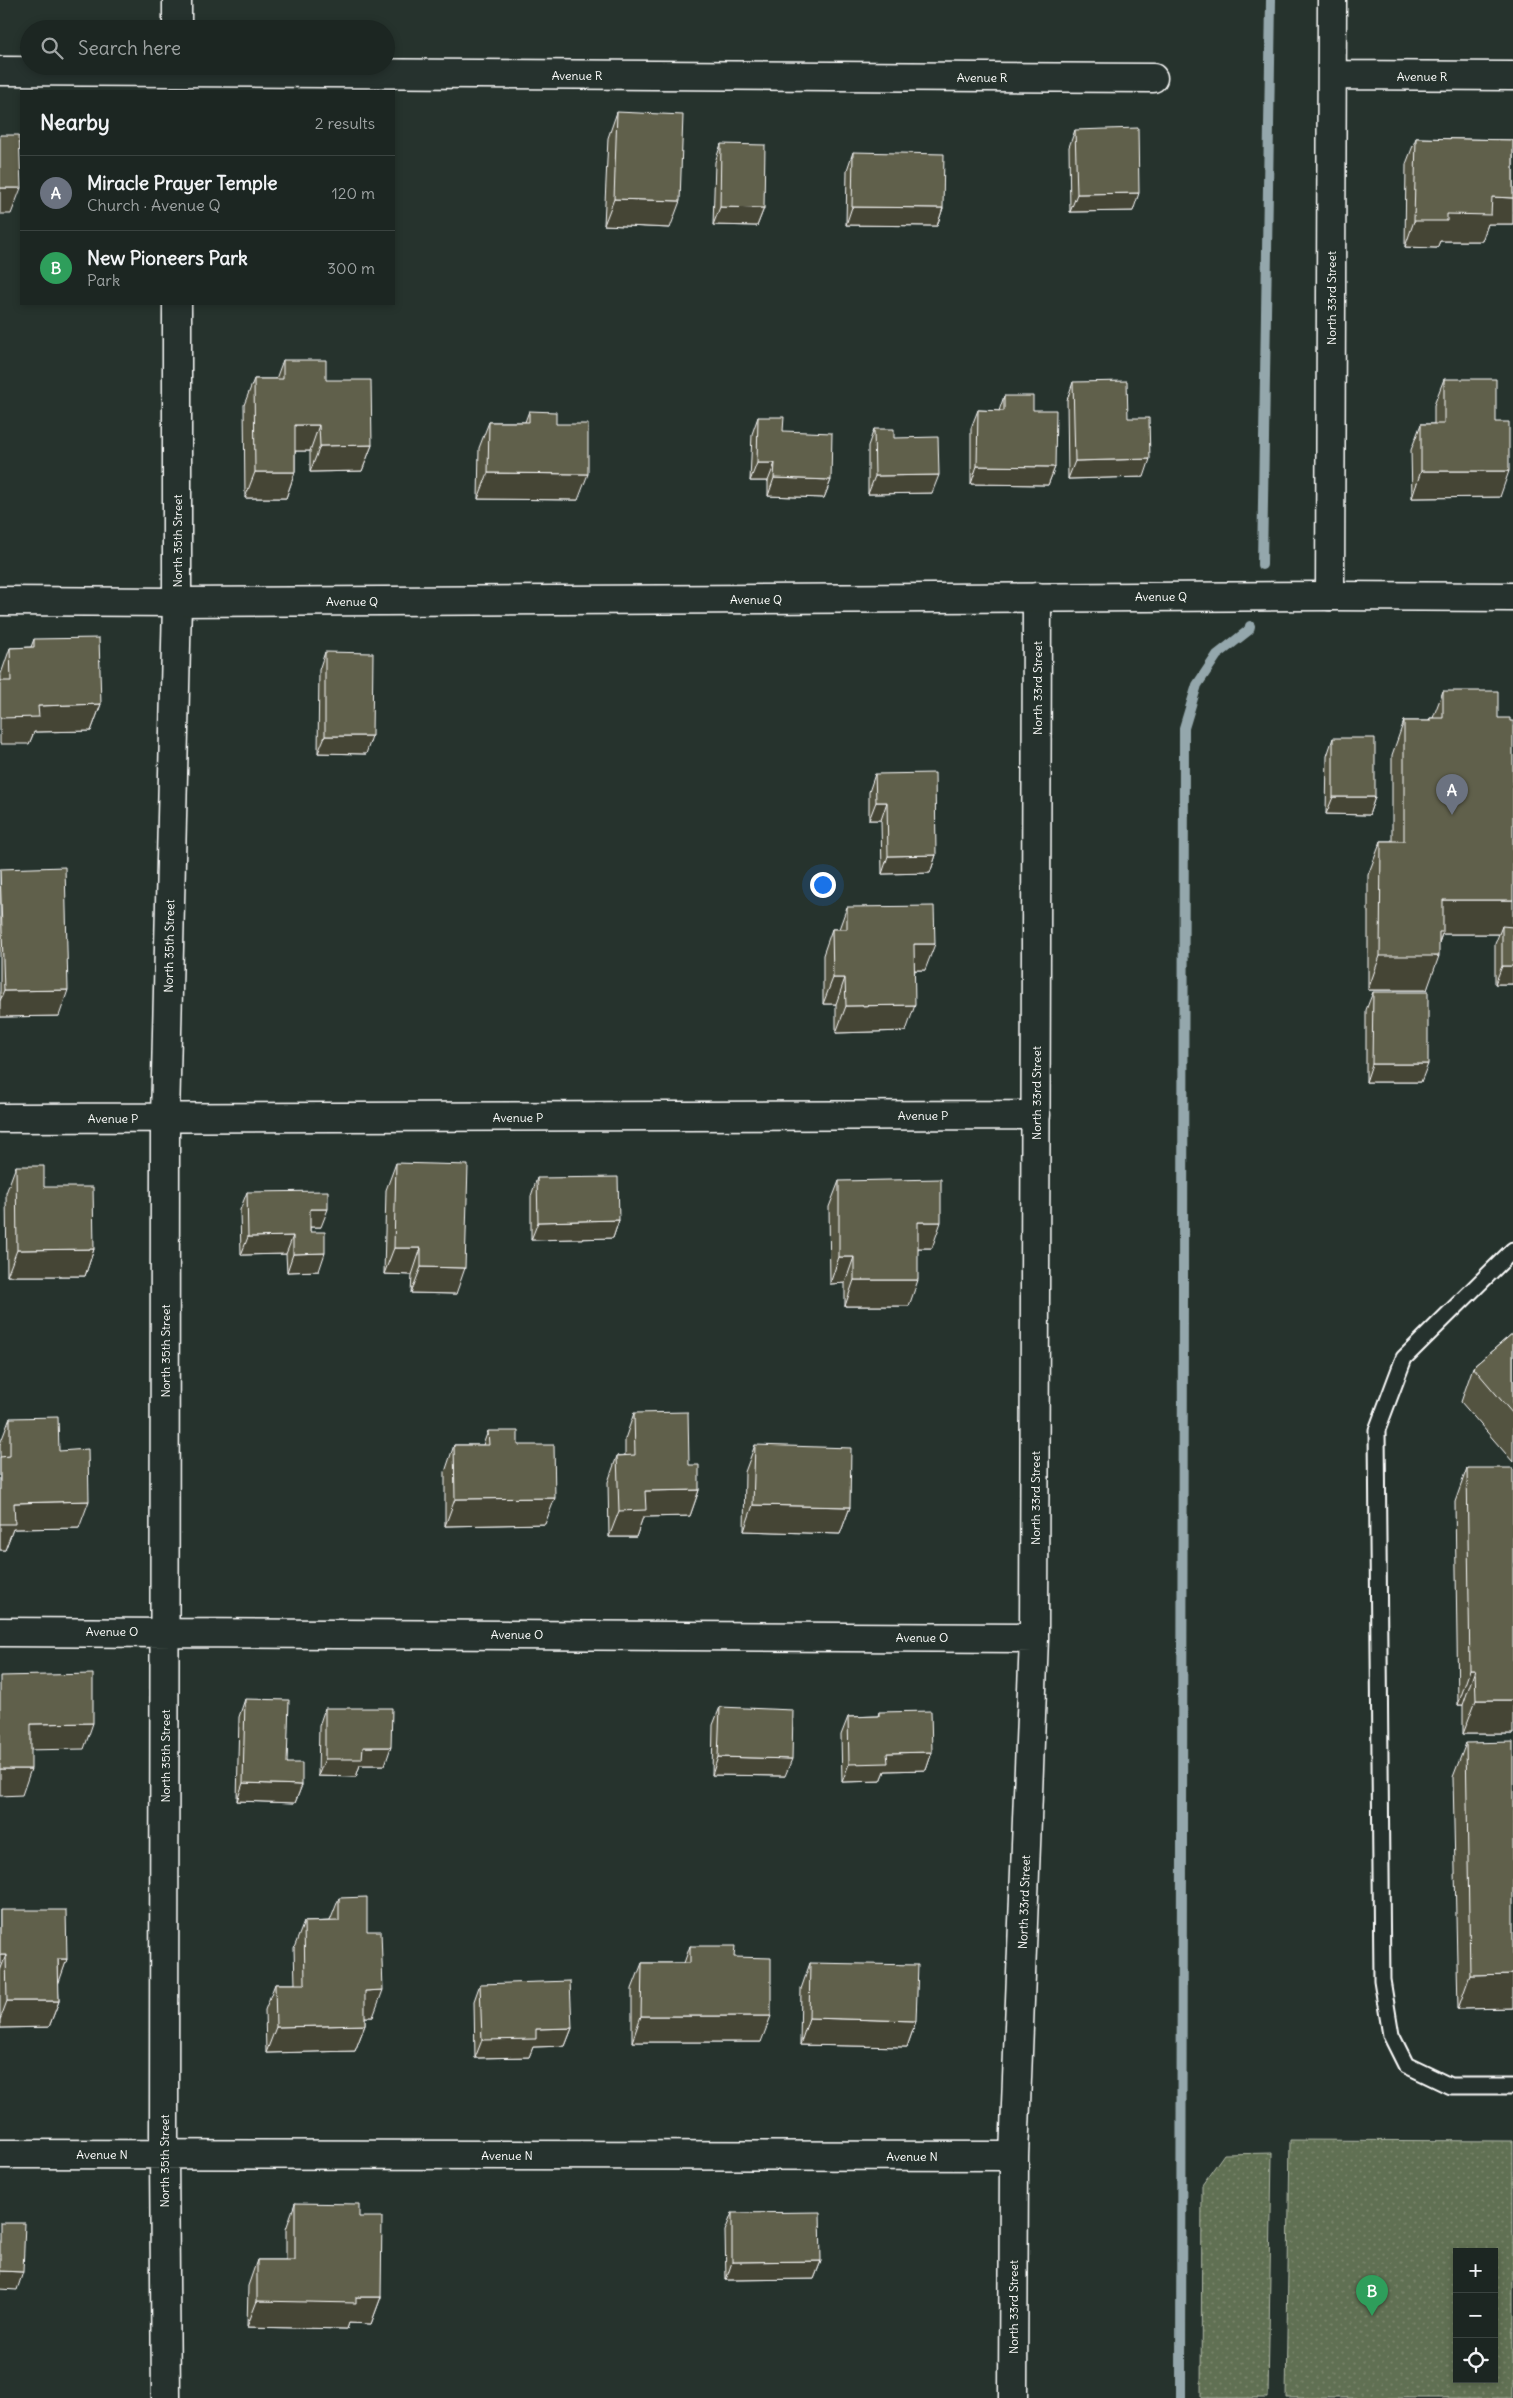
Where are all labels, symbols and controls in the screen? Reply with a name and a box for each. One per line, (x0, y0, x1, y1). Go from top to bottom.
search box (20, 20, 395, 75)
icon: search (38, 34, 66, 62)
text: Search here (78, 36, 181, 60)
street label: Avenue R (552, 68, 603, 83)
street label: Avenue R (1397, 69, 1448, 84)
street label: Avenue R (957, 70, 1008, 85)
text: Nearby (40, 109, 110, 136)
text: 2 results (315, 113, 375, 133)
text: Miracle Prayer Temple (87, 171, 277, 195)
text: A (51, 183, 61, 203)
text: 120 m (332, 183, 375, 203)
text: Church · Avenue Q (87, 195, 220, 215)
text: New Pioneers Park (87, 246, 248, 270)
street label: North 33rd Street (1324, 251, 1339, 345)
text: B (51, 258, 61, 278)
text: 300 m (327, 258, 375, 278)
text: Park (87, 270, 120, 290)
street label: North 35th Street (170, 494, 185, 588)
street label: Avenue Q (1135, 589, 1187, 604)
street label: Avenue Q (730, 592, 782, 607)
street label: Avenue Q (326, 594, 378, 609)
street label: North 33rd Street (1030, 641, 1045, 735)
pin: A (1436, 774, 1468, 815)
your location (810, 872, 836, 898)
street label: North 35th Street (161, 899, 177, 993)
street label: North 33rd Street (1029, 1046, 1044, 1140)
street label: Avenue P (898, 1108, 948, 1123)
street label: Avenue P (493, 1110, 543, 1125)
street label: Avenue P (88, 1111, 138, 1126)
street label: North 35th Street (158, 1304, 173, 1398)
street label: North 33rd Street (1028, 1451, 1043, 1545)
street label: Avenue O (86, 1624, 138, 1639)
street label: Avenue O (491, 1627, 543, 1642)
street label: Avenue O (896, 1630, 948, 1645)
street label: North 35th Street (158, 1709, 173, 1803)
street label: North 33rd Street (1015, 1855, 1033, 1949)
street label: North 35th Street (157, 2114, 172, 2208)
street label: Avenue N (76, 2147, 128, 2162)
street label: Avenue N (481, 2148, 533, 2163)
street label: Avenue N (886, 2149, 938, 2164)
map controls (1453, 2248, 1498, 2383)
button: + (1453, 2248, 1498, 2293)
street label: North 33rd Street (1006, 2260, 1021, 2354)
pin: B (1356, 2275, 1388, 2316)
button: − (1453, 2293, 1498, 2338)
button: locate (1453, 2338, 1498, 2383)

